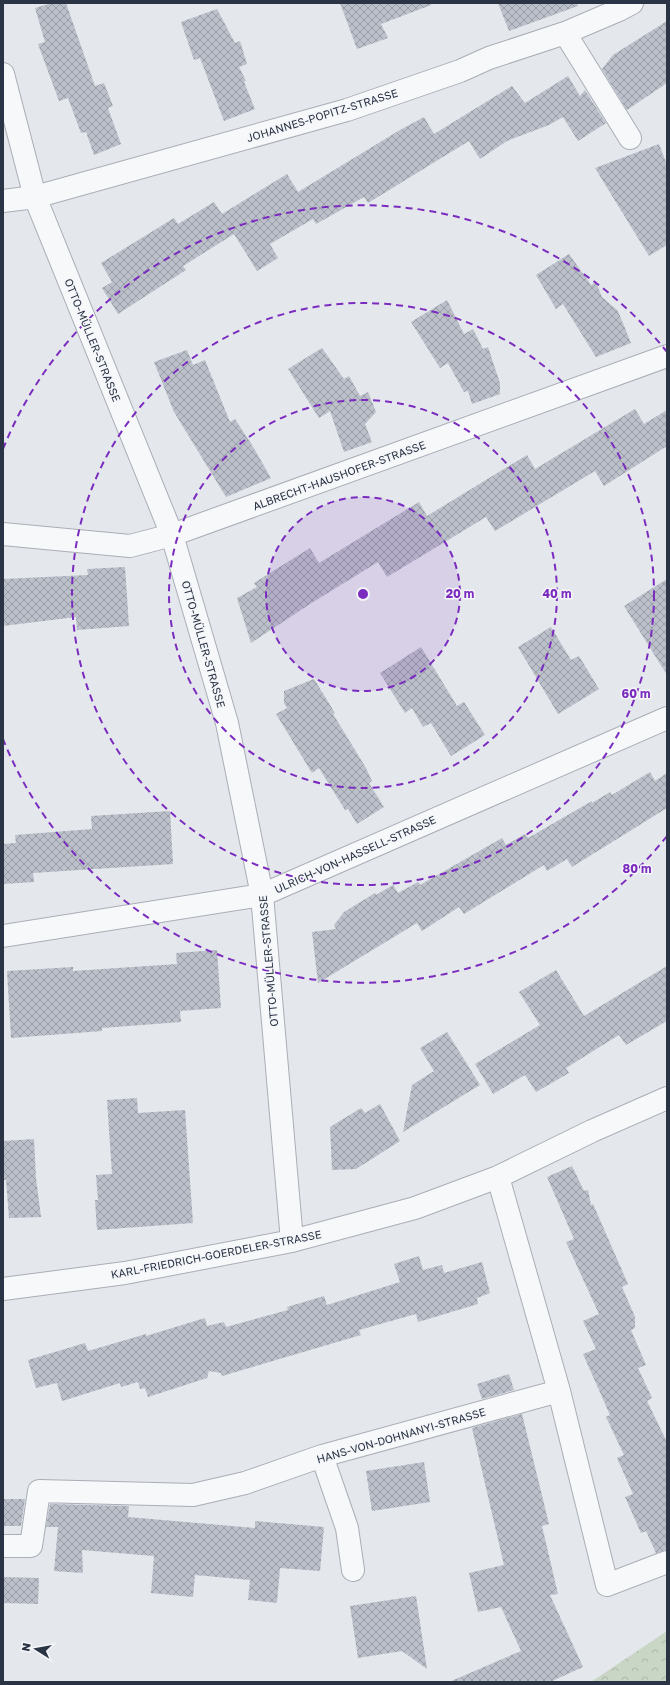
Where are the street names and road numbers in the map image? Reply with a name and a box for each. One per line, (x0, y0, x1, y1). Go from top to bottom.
street label: JOHANNES-POPITZ-STRASSE (245, 86, 399, 144)
street label: OTTO-MÜLLER-STRASSE (62, 276, 124, 404)
street label: ALBRECHT-HAUSHOFER-STRASSE (251, 438, 427, 512)
street label: OTTO-MÜLLER-STRASSE (180, 579, 228, 709)
street label: ULRICH-VON-HASSELL-STRASSE (272, 812, 438, 896)
street label: OTTO-MÜLLER-STRASSE (256, 895, 280, 1027)
street label: KARL-FRIEDRICH-GOERDELER-STRASSE (110, 1227, 323, 1281)
street label: HANS-VON-DOHNANYI-STRASSE (315, 1405, 487, 1465)

